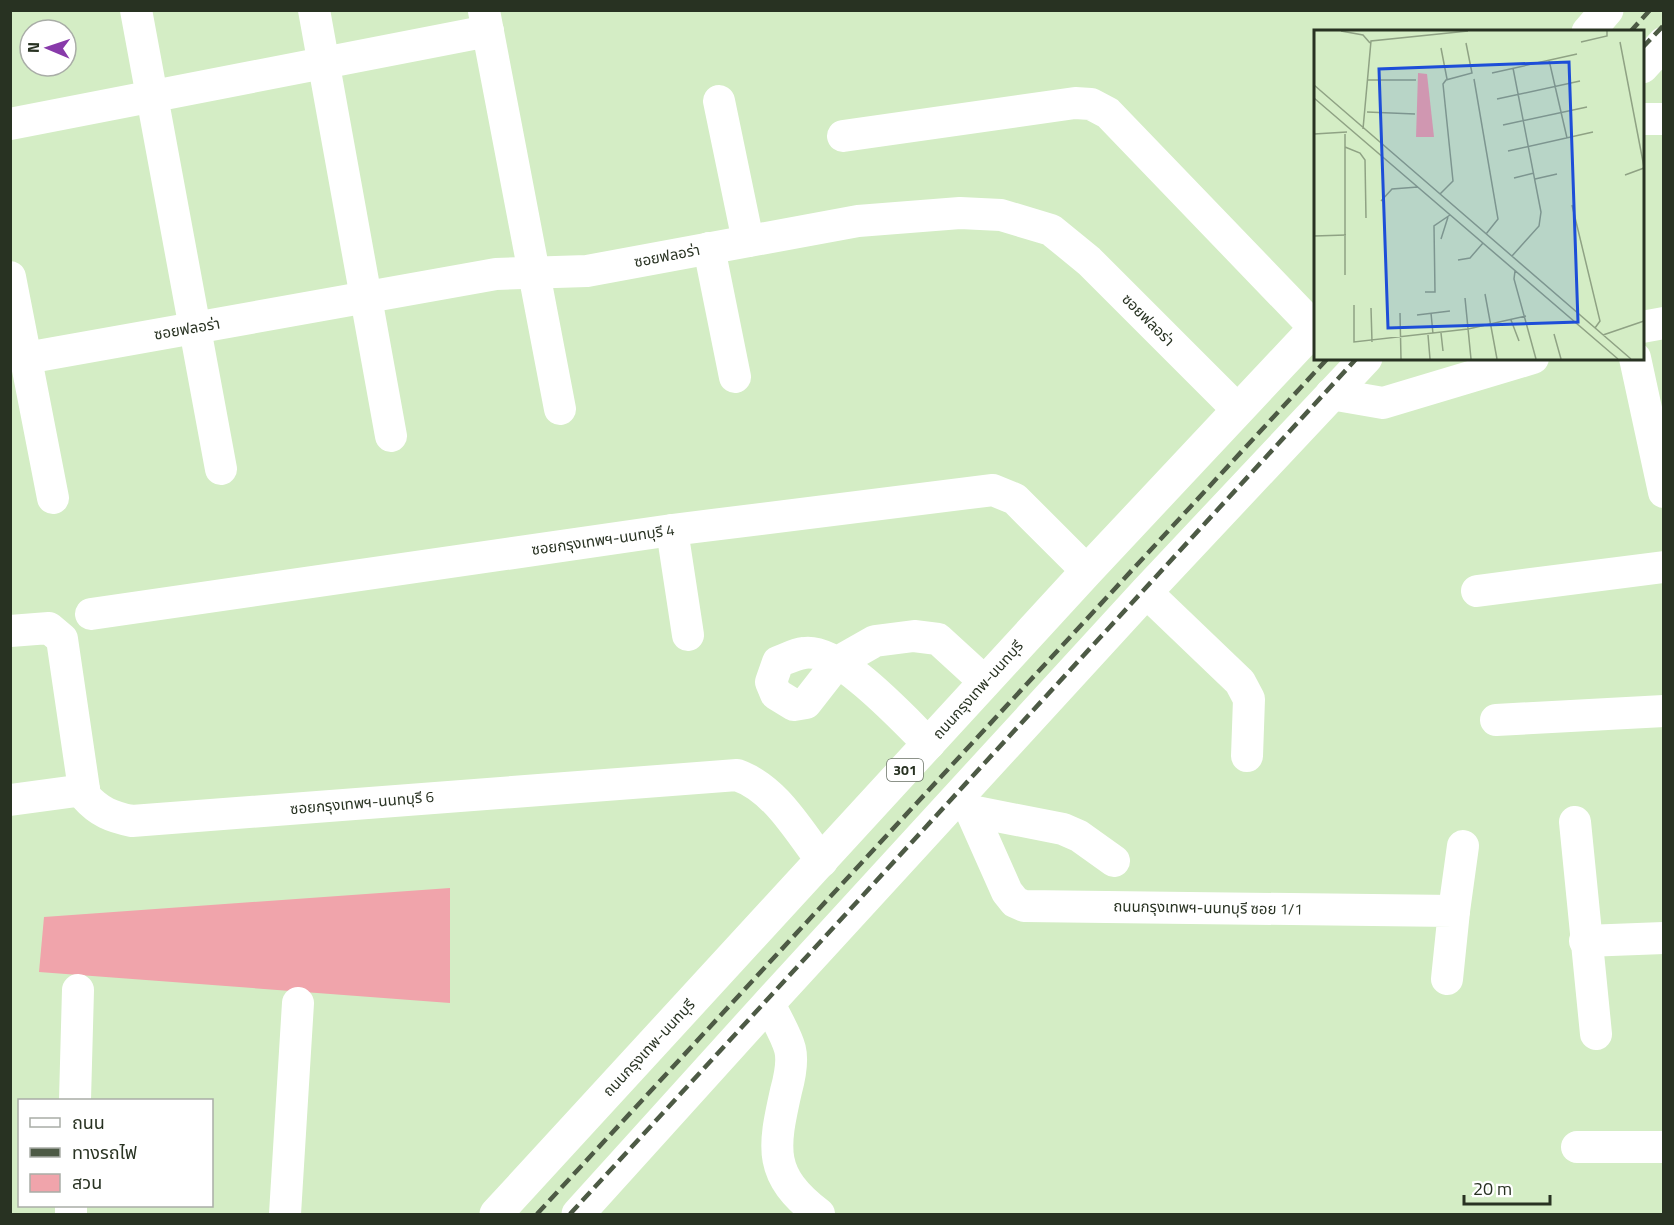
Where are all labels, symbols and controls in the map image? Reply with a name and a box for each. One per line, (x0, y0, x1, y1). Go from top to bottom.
north arrow (18, 18, 78, 78)
inset map (1314, 30, 1644, 360)
text: N (21, 42, 45, 53)
street label: ซอยฟลอร่า (632, 238, 702, 273)
street label: ซอยฟลอร่า (1117, 288, 1180, 351)
street label: ซอยฟลอร่า (152, 311, 222, 346)
street label: ซอยกรุงเทพฯ-นนทบุรี 4 (530, 518, 676, 561)
street label: ถนนกรุงเทพ-นนทบุรี (927, 635, 1028, 744)
road number: 301 (887, 759, 923, 781)
street label: ซอยกรุงเทพฯ-นนทบุรี 6 (289, 785, 435, 820)
street label: ถนนกรุงเทพฯ-นนทบุรี ซอย 1/1 (1113, 894, 1303, 921)
street label: ถนนกรุงเทพ-นนทบุรี (597, 994, 700, 1102)
legend (18, 1099, 213, 1207)
text: ถนน (72, 1109, 105, 1136)
text: ทางรถไฟ (72, 1139, 137, 1166)
scale bar (1464, 1168, 1550, 1206)
text: สวน (72, 1169, 102, 1196)
text: 20 m (1473, 1175, 1512, 1202)

